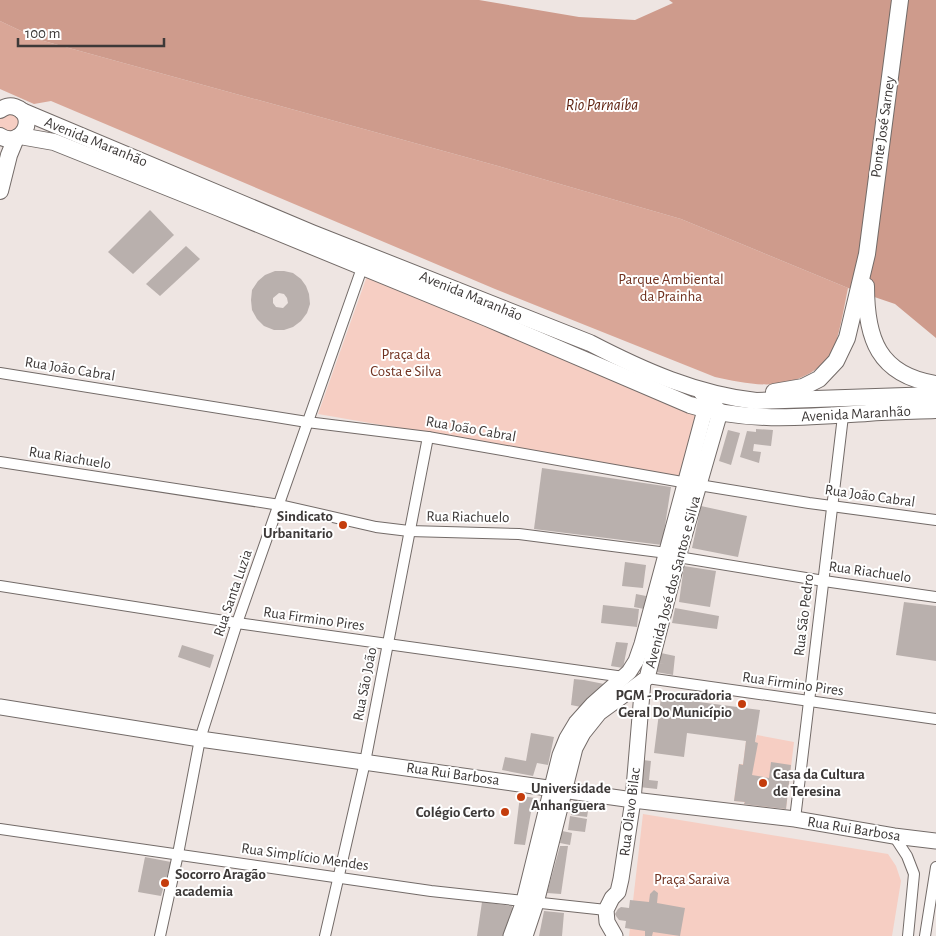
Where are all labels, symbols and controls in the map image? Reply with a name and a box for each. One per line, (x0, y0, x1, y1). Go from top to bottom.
scale bar (18, 15, 164, 47)
text: 100 m (25, 26, 60, 41)
street label: Ponte José Sarney (868, 75, 898, 179)
water label: Rio Parnaíba (566, 97, 638, 113)
street label: Avenida Maranhão (42, 114, 150, 170)
street label: Avenida Maranhão (417, 268, 525, 324)
park label: Parque Ambiental da Prainha (618, 272, 724, 304)
park label: Praça da Costa e Silva (370, 347, 442, 379)
street label: Rua João Cabral (24, 354, 116, 384)
street label: Avenida Maranhão (801, 404, 911, 424)
street label: Rua João Cabral (425, 414, 517, 444)
street label: Rua Riachuelo (28, 444, 112, 472)
street label: Rua João Cabral (824, 482, 916, 510)
street label: Avenida José dos Santos e Silva (643, 494, 703, 670)
place label: Sindicato Urbanitario (263, 509, 333, 541)
street label: Rua Riachuelo (426, 509, 510, 525)
marker: Sindicato Urbanitario (337, 519, 349, 531)
street label: Rua Santa Luzia (211, 547, 255, 639)
street label: Rua Riachuelo (828, 559, 912, 585)
street label: Rua São Pedro (792, 573, 816, 657)
street label: Rua Firmino Pires (262, 604, 366, 634)
street label: Rua São João (351, 646, 379, 722)
street label: Rua Firmino Pires (741, 669, 845, 699)
place label: PGM - Procuradoria Geral Do Município (616, 688, 732, 720)
marker: PGM - Procuradoria Geral Do Município (736, 698, 748, 710)
street label: Rua Rui Barbosa (405, 760, 501, 788)
street label: Rua Olavo Bilac (617, 767, 643, 857)
place label: Casa da Cultura de Teresina (773, 767, 865, 799)
marker: Casa da Cultura de Teresina (757, 777, 769, 789)
place label: Universidade Anhanguera (531, 781, 611, 813)
marker: Universidade Anhanguera (515, 791, 527, 803)
place label: Colégio Certo (416, 805, 495, 820)
marker: Colégio Certo (499, 806, 511, 818)
street label: Rua Rui Barbosa (806, 814, 902, 844)
street label: Rua Simplício Mendes (240, 841, 370, 873)
place label: Socorro Aragão academia (175, 867, 266, 899)
park label: Praça Saraiva (654, 872, 730, 887)
marker: Socorro Aragão academia (159, 877, 171, 889)

